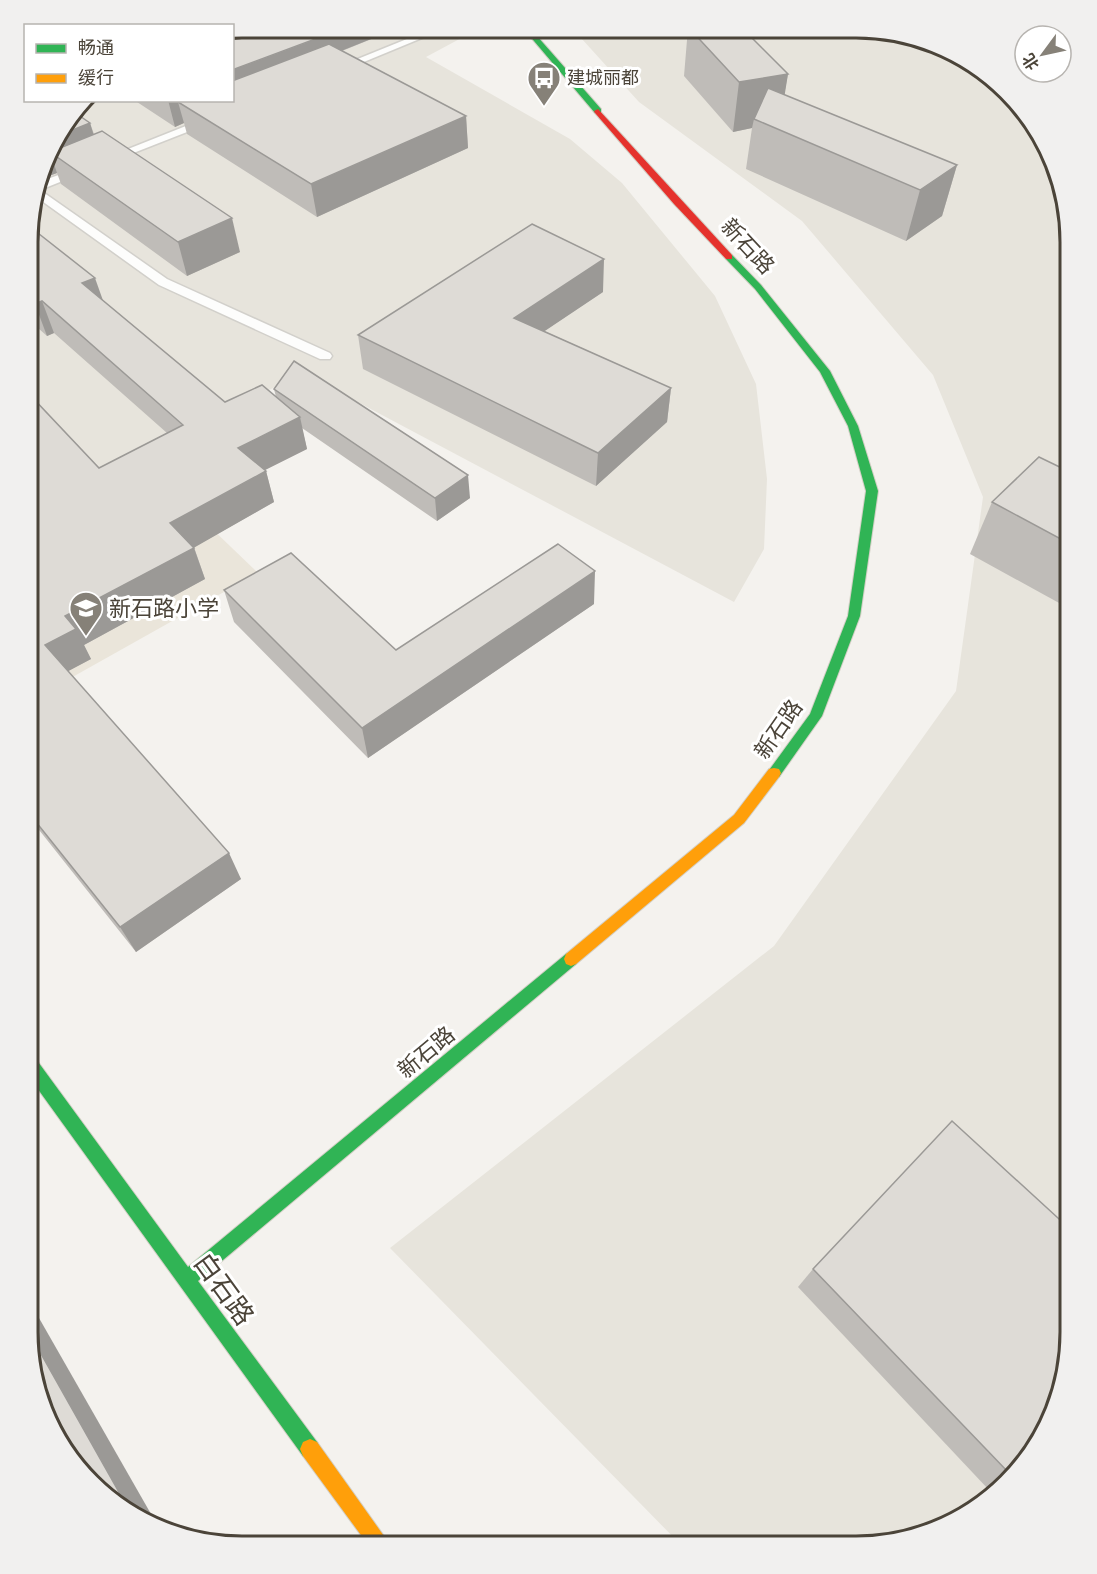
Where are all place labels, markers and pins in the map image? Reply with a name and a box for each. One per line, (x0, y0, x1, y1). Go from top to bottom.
bus stop icon: 建城丽都 (526, 60, 562, 107)
place label: 建城丽都 (567, 65, 639, 91)
school or university icon: 新石路小学 (68, 590, 104, 637)
place label: 新石路小学 (109, 592, 219, 624)

